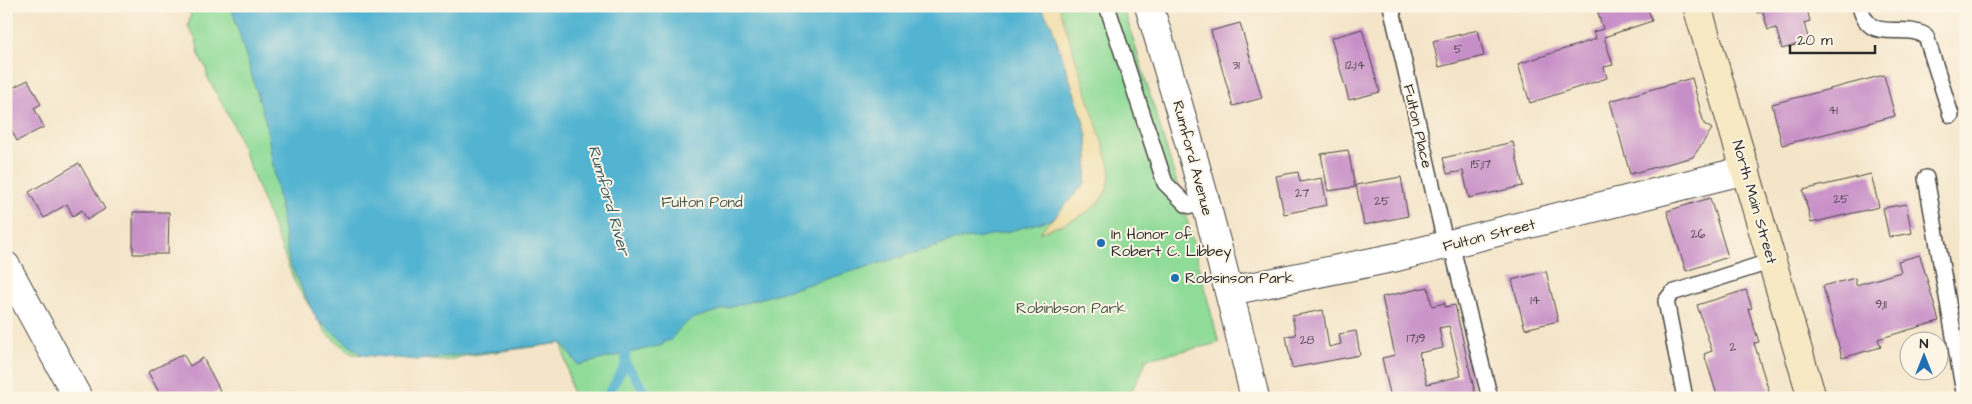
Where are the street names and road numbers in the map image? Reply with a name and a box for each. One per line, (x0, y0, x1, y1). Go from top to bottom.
street label: Fulton Place (1398, 82, 1437, 170)
street label: Rumford Avenue (1167, 98, 1218, 218)
street label: North Main Street (1727, 138, 1782, 266)
street label: Fulton Street (1441, 214, 1538, 257)

